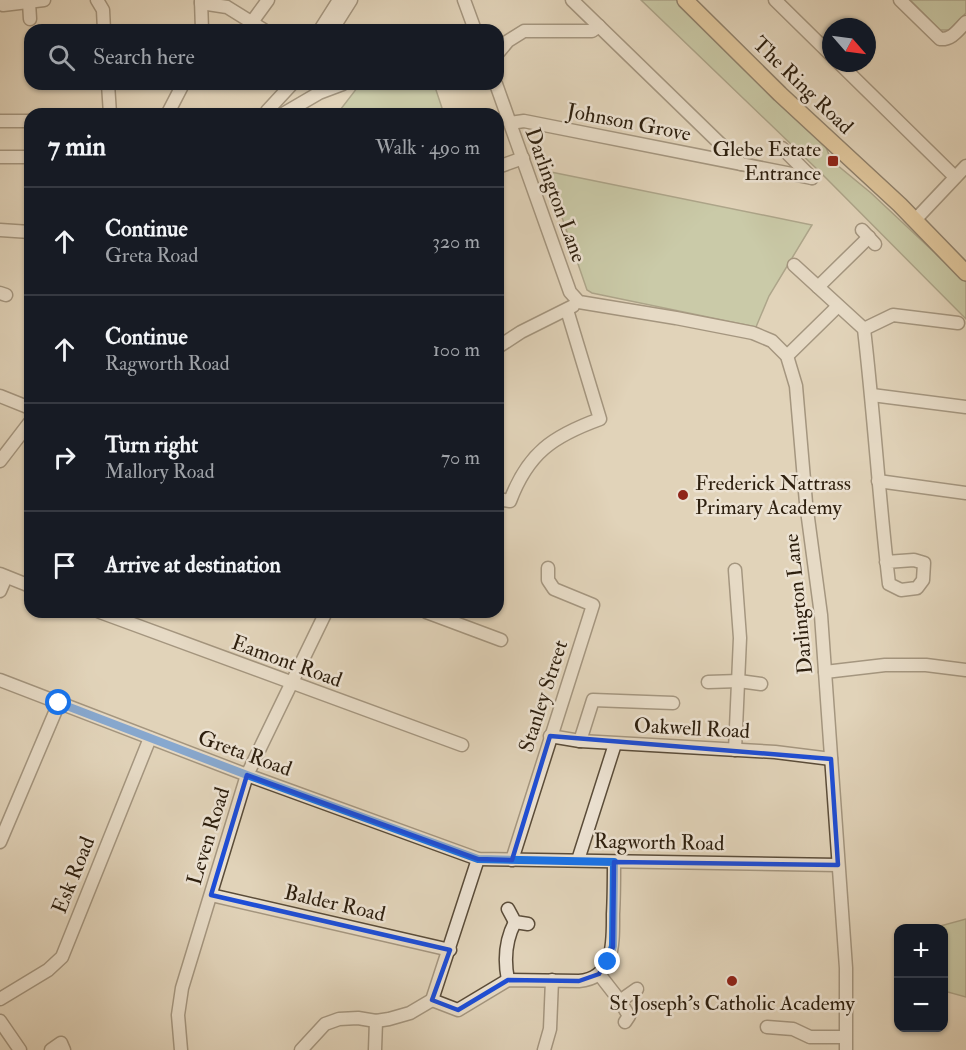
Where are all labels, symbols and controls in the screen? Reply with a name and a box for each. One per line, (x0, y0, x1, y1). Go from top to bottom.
north arrow (822, 18, 876, 72)
search box (24, 24, 504, 90)
street label: The Ring Road (747, 31, 859, 141)
icon: search (45, 41, 78, 74)
text: Search here (93, 43, 195, 71)
street label: Johnson Grove (564, 97, 693, 148)
street label: Darlington Lane (519, 124, 592, 266)
text: 7 min (48, 131, 106, 163)
text: Walk · 490 m (375, 135, 480, 160)
place label: Glebe Estate Entrance (712, 136, 821, 187)
marker: Glebe Estate Entrance (826, 154, 840, 168)
text: Continue (105, 215, 188, 243)
icon: ahead (48, 225, 81, 258)
text: 320 m (432, 229, 480, 254)
text: Greta Road (105, 243, 198, 268)
text: Continue (105, 323, 188, 351)
icon: ahead (48, 333, 81, 366)
text: 100 m (433, 337, 480, 362)
text: Ragworth Road (105, 351, 230, 376)
text: Turn right (105, 431, 198, 459)
icon: right (48, 441, 81, 474)
text: 70 m (441, 445, 480, 470)
text: Mallory Road (105, 459, 215, 484)
place label: Frederick Nattrass Primary Academy (695, 470, 851, 521)
marker: Frederick Nattrass Primary Academy (676, 488, 690, 502)
street label: Darlington Lane (778, 532, 819, 676)
icon: arrive (48, 549, 81, 582)
text: Arrive at destination (105, 551, 281, 579)
street label: Eamont Road (228, 629, 347, 694)
street label: Stanley Street (513, 637, 574, 756)
route start (45, 689, 71, 715)
street label: Oakwell Road (633, 712, 751, 745)
street label: Greta Road (194, 724, 296, 783)
street label: Leven Road (181, 783, 236, 888)
street label: Ragworth Road (593, 828, 725, 857)
street label: Esk Road (46, 832, 101, 918)
street label: Balder Road (282, 879, 389, 928)
map controls (894, 924, 948, 1032)
button: + (894, 924, 948, 978)
route end (594, 948, 620, 974)
marker: St Joseph's Catholic Academy (725, 974, 739, 988)
button: − (894, 978, 948, 1032)
place label: St Joseph's Catholic Academy (609, 990, 856, 1017)

